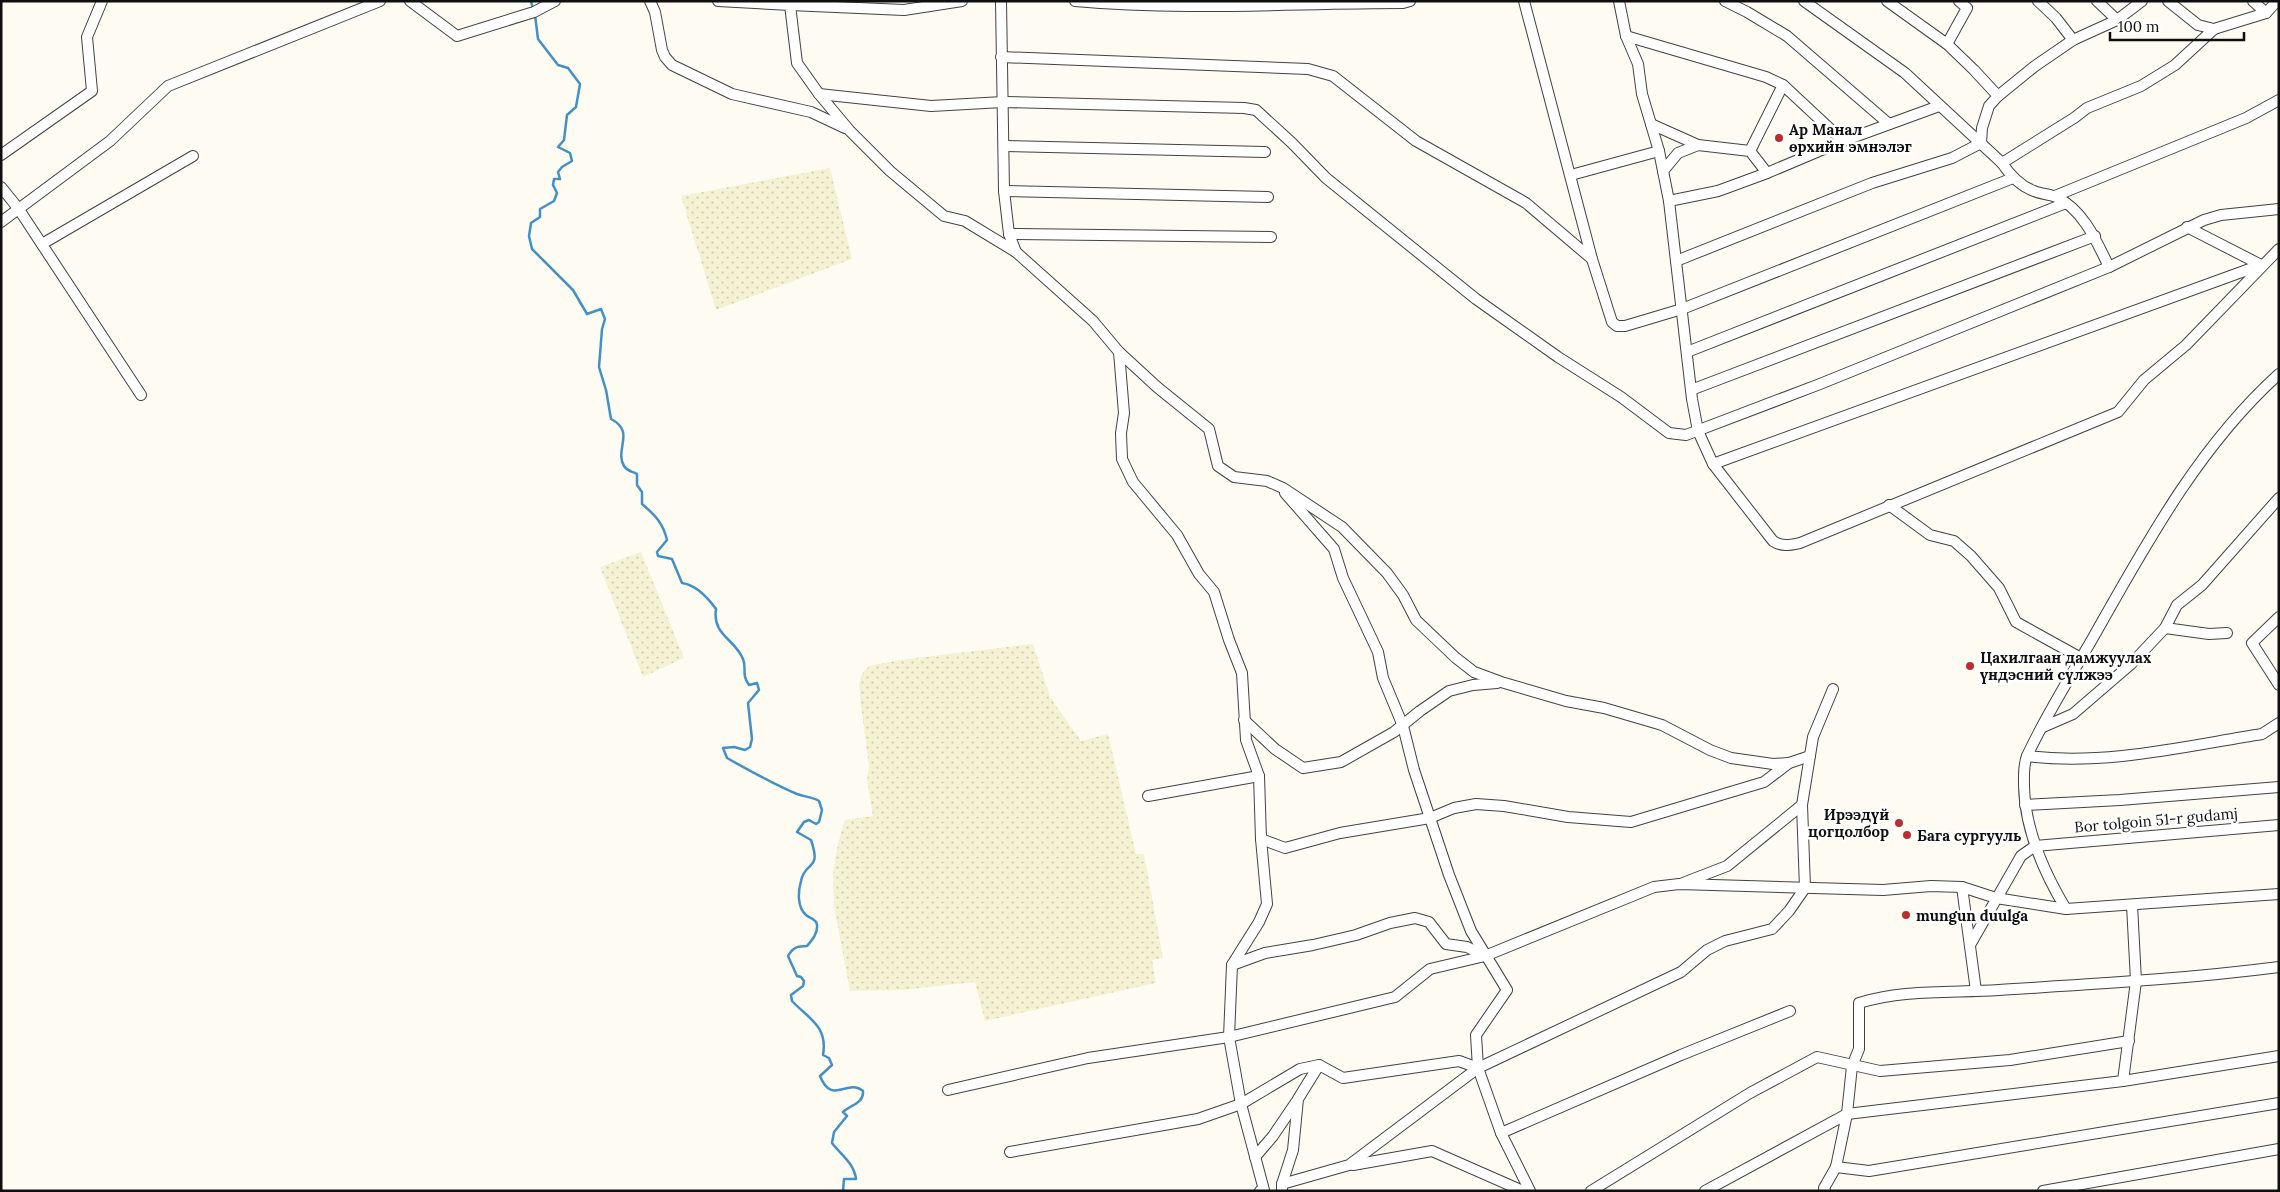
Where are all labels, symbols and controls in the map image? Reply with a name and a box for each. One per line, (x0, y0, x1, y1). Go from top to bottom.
scale bar (2110, 10, 2244, 42)
text: 100 m (2118, 17, 2159, 36)
place label: Ар Манал өрхийн эмнэлэг (1789, 120, 1912, 156)
marker: Ар Манал өрхийн эмнэлэг (1773, 132, 1785, 144)
place label: Цахилгаан дамжуулах үндэсний сүлжээ (1980, 648, 2151, 684)
marker: Цахилгаан дамжуулах үндэсний сүлжээ (1964, 660, 1976, 672)
street label: Bor tolgoin 51-r gudamj (2074, 803, 2238, 837)
place label: Ирээдүй цогцолбор (1808, 805, 1889, 841)
marker: Ирээдүй цогцолбор (1893, 817, 1905, 829)
place label: Бага сургууль (1917, 826, 2022, 845)
marker: Бага сургууль (1901, 829, 1913, 841)
place label: mungun duulga (1916, 906, 2028, 925)
marker: mungun duulga (1900, 909, 1912, 921)

